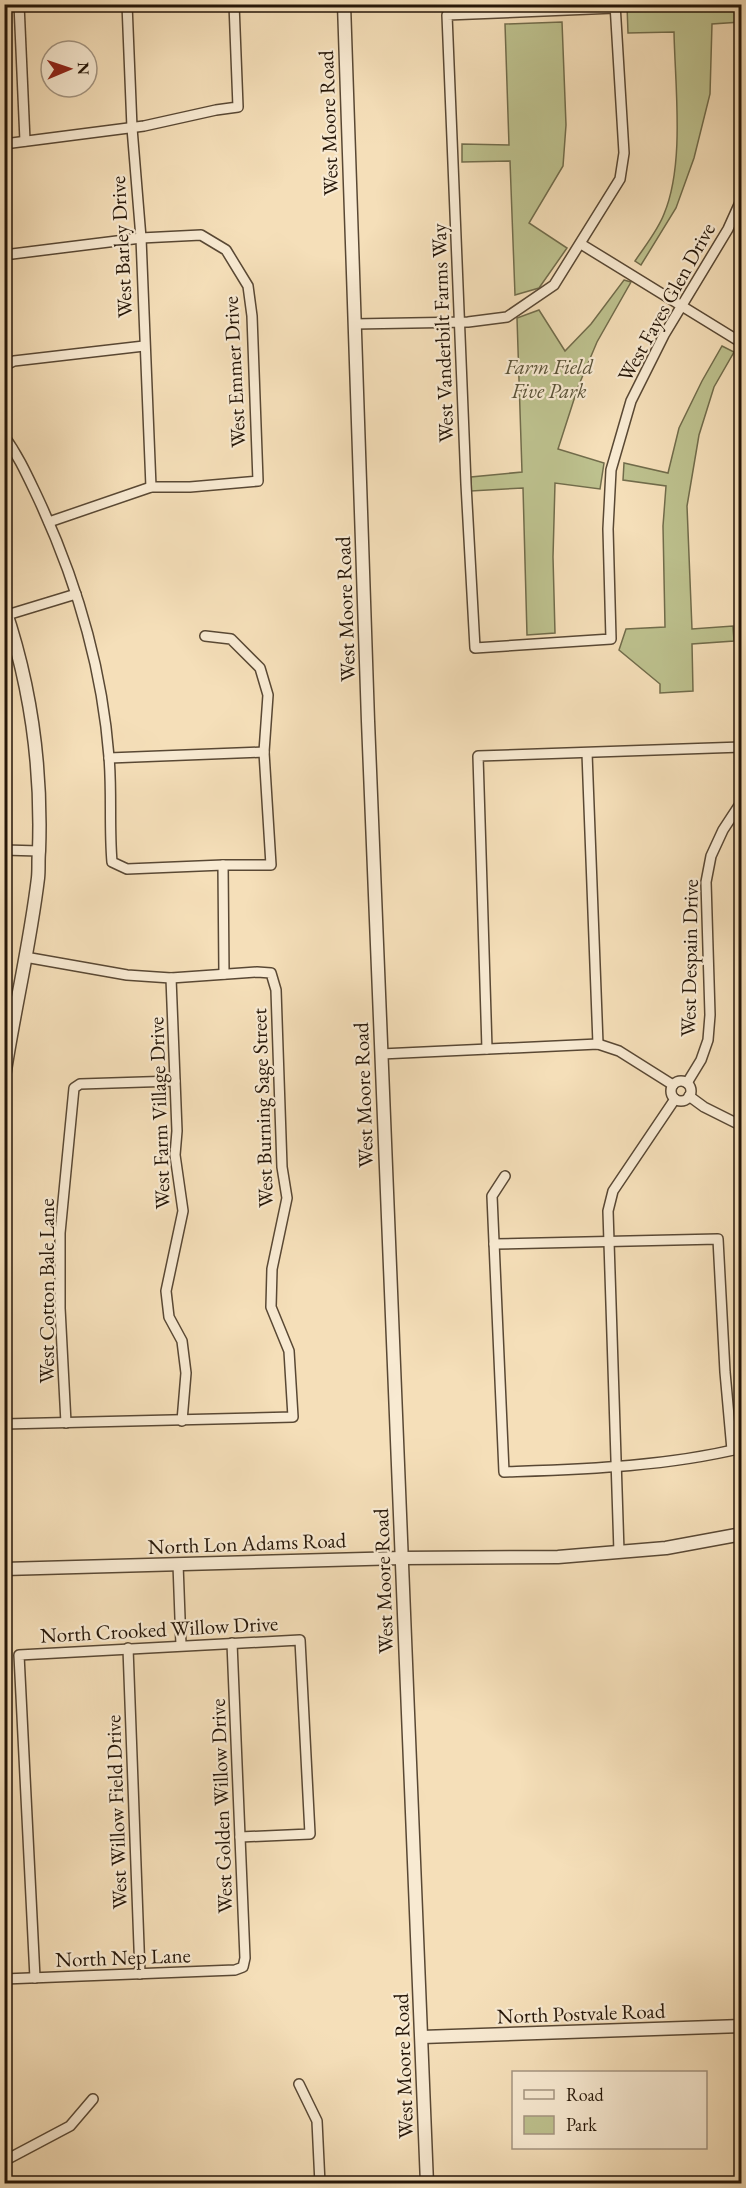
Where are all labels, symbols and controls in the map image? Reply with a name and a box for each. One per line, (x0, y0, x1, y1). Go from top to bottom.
north arrow (39, 39, 99, 99)
street label: West Moore Road (312, 49, 344, 196)
text: N (73, 62, 94, 75)
street label: West Barley Drive (104, 175, 138, 319)
street label: West Fayes Glen Drive (611, 218, 721, 386)
street label: West Vanderbilt Farms Way (425, 222, 459, 443)
street label: West Emmer Drive (217, 296, 251, 448)
park label: Farm Field Five Park (504, 353, 593, 404)
street label: West Moore Road (329, 535, 361, 682)
street label: West Despain Drive (674, 879, 704, 1037)
street label: West Burning Sage Street (245, 1007, 279, 1208)
street label: West Farm Village Drive (142, 1016, 176, 1210)
street label: West Moore Road (347, 1021, 379, 1168)
street label: West Cotton Bale Lane (33, 1198, 60, 1384)
street label: West Moore Road (367, 1507, 399, 1654)
street label: North Lon Adams Road (147, 1526, 347, 1560)
street label: North Crooked Willow Drive (39, 1609, 279, 1649)
street label: West Golden Willow Drive (204, 1698, 238, 1914)
street label: West Willow Field Drive (99, 1714, 133, 1910)
street label: North Nep Lane (55, 1941, 191, 1973)
street label: West Moore Road (387, 1992, 419, 2139)
street label: North Postvale Road (496, 1997, 666, 2029)
legend (512, 2071, 707, 2149)
text: Road (566, 2083, 605, 2106)
text: Park (566, 2113, 597, 2136)

